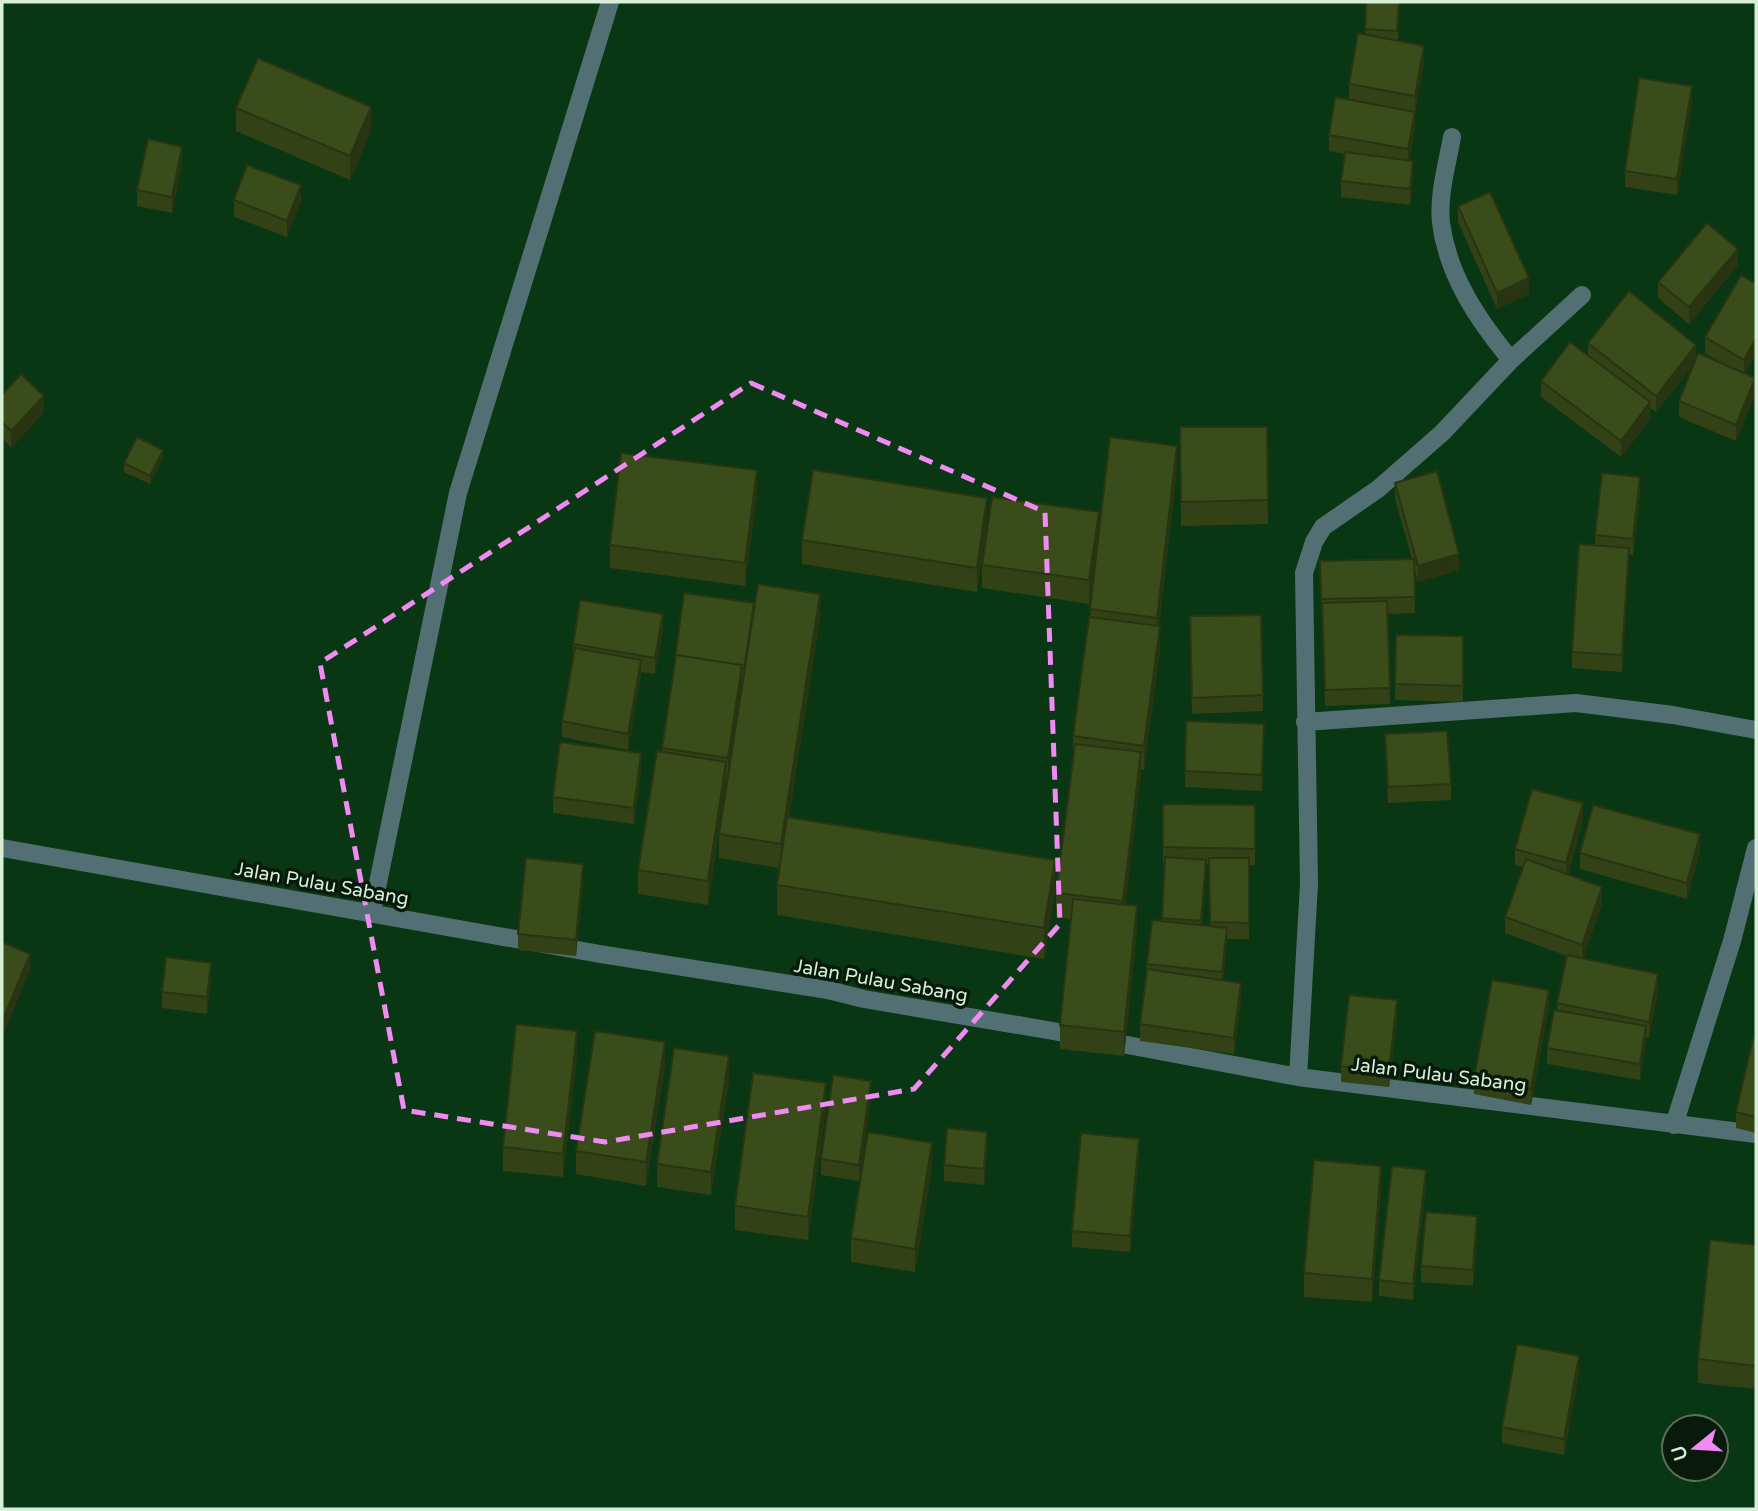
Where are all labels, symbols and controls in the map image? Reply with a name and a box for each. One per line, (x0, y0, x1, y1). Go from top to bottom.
street label: Jalan Pulau Sabang (233, 858, 410, 910)
street label: Jalan Pulau Sabang (792, 955, 969, 1007)
street label: Jalan Pulau Sabang (1350, 1053, 1528, 1097)
north arrow (1660, 1413, 1730, 1483)
text: U (1667, 1443, 1692, 1463)

